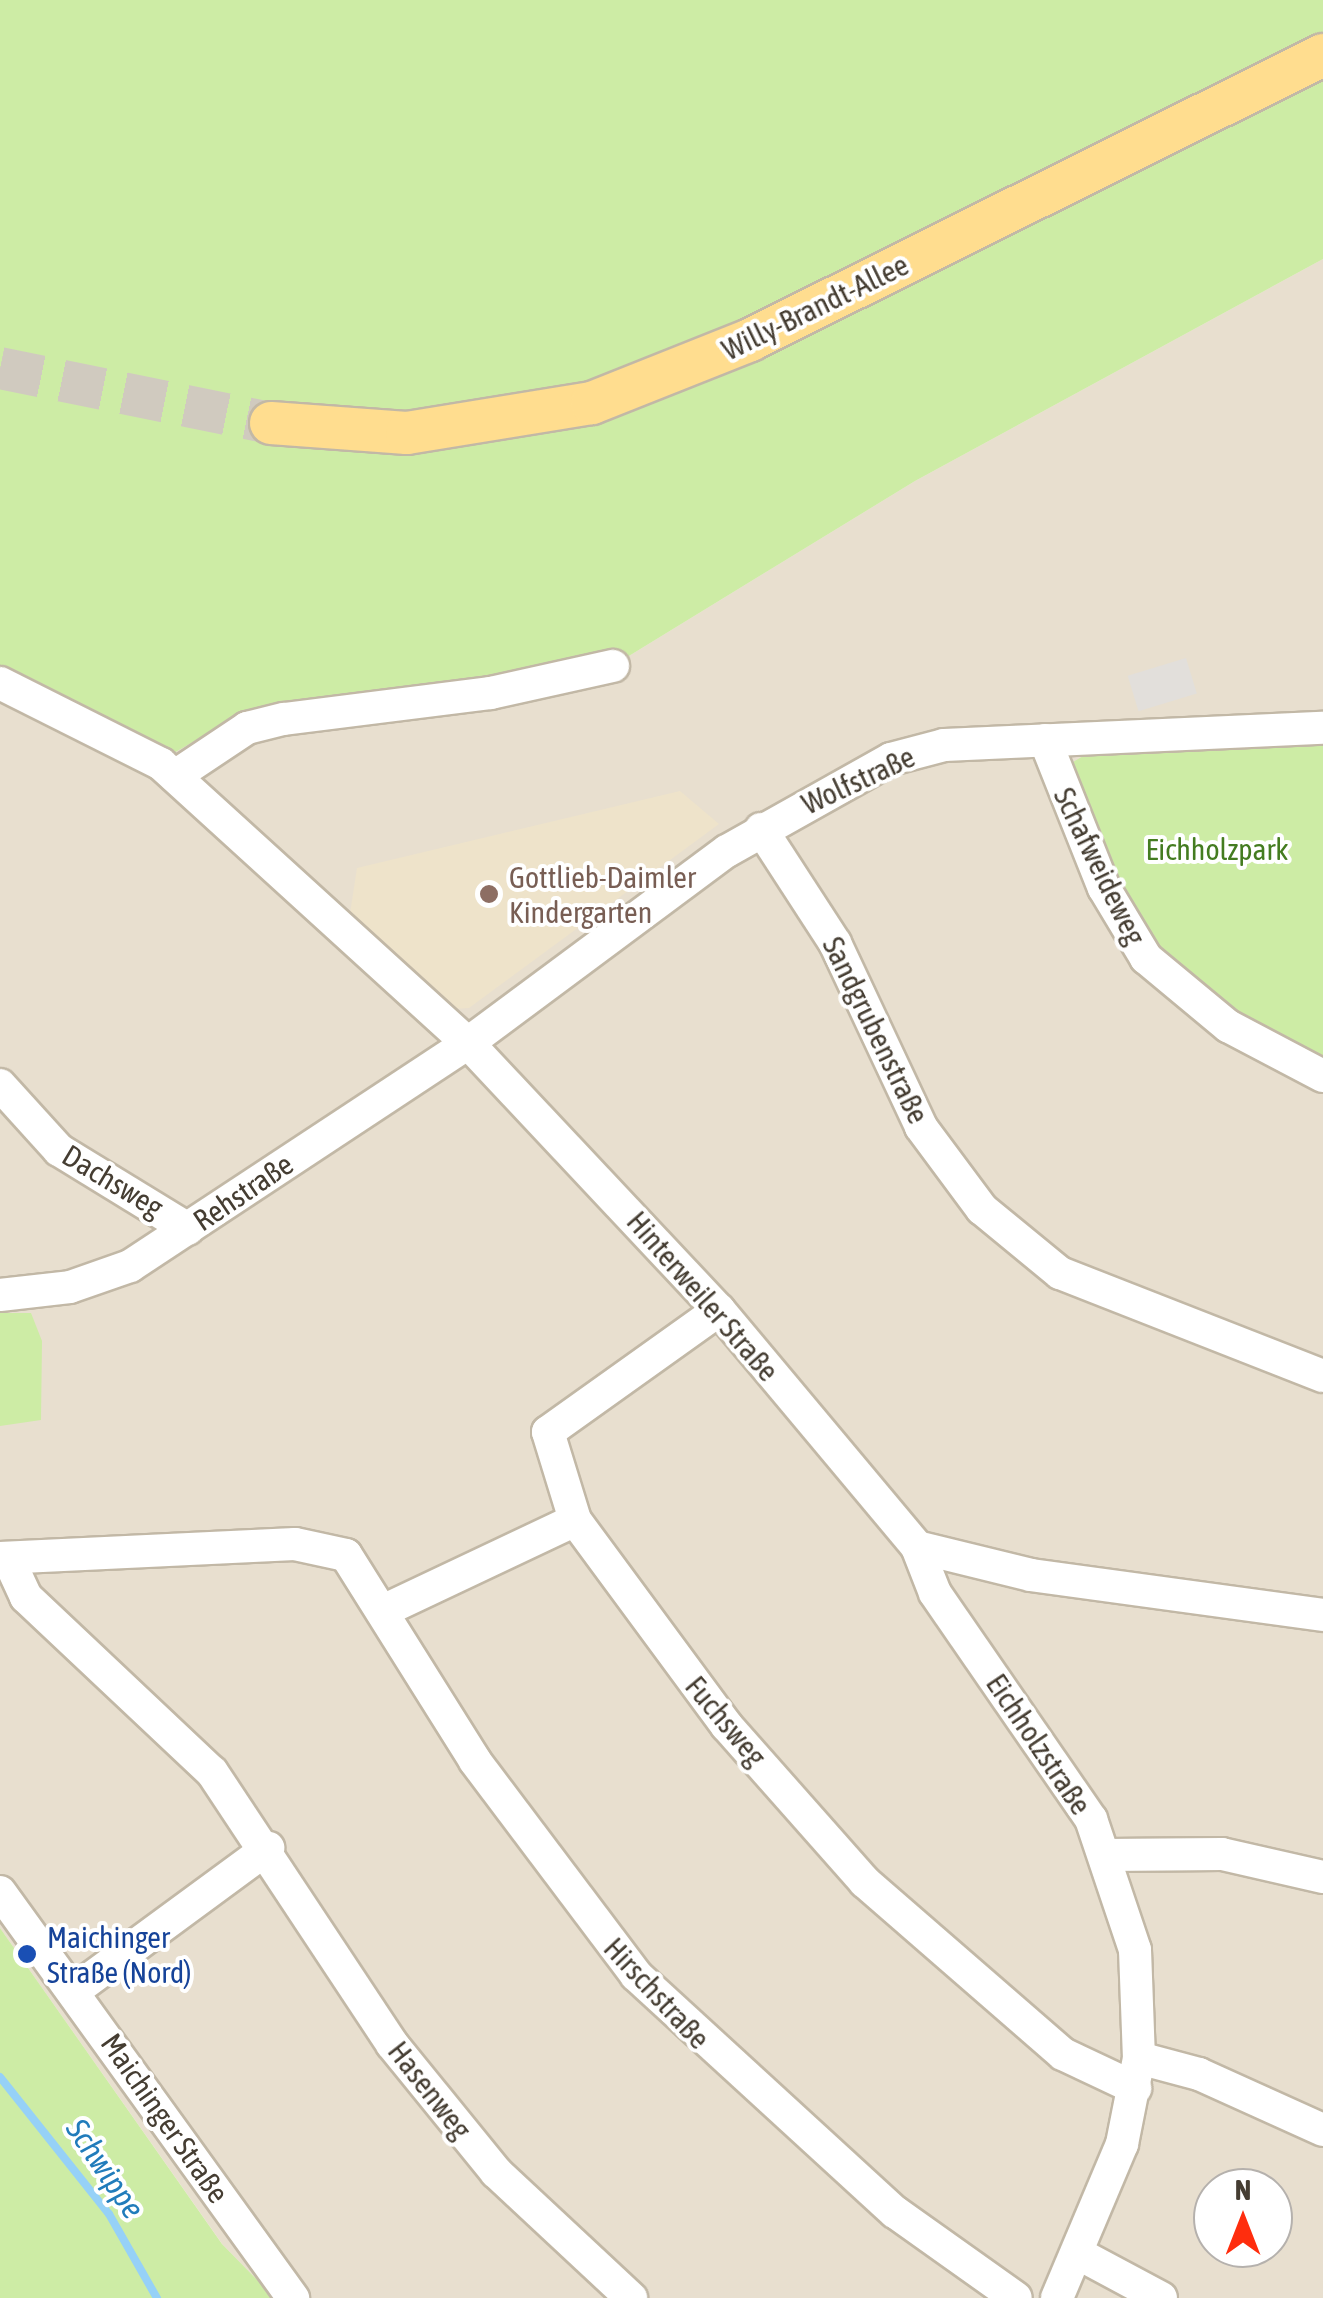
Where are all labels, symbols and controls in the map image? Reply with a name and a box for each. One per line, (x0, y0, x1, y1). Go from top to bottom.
street label: Willy-Brandt-Allee (716, 246, 914, 368)
street label: Wolfstraße (796, 738, 920, 822)
street label: Schafweideweg (1046, 782, 1154, 950)
park label: Eichholzpark (1146, 831, 1288, 867)
place label: Gottlieb-Daimler Kindergarten (509, 859, 696, 930)
marker: Gottlieb-Daimler Kindergarten (478, 883, 500, 905)
street label: Sandgrubenstraße (815, 931, 937, 1129)
street label: Dachsweg (56, 1137, 170, 1225)
street label: Rehstraße (186, 1146, 300, 1238)
street label: Hinterweiler Straße (619, 1204, 787, 1388)
street label: Eichholzstraße (979, 1667, 1099, 1821)
street label: Fuchsweg (678, 1669, 774, 1773)
place label: Maichinger Straße (Nord) (47, 1919, 192, 1990)
street label: Hirschstraße (597, 1930, 717, 2056)
marker: Maichinger Straße (Nord) (16, 1943, 38, 1965)
street label: Maichinger Straße (93, 2027, 237, 2209)
street label: Hasenweg (381, 2034, 479, 2146)
water label: Schwippe (58, 2112, 152, 2226)
north arrow (1193, 2168, 1293, 2268)
text: N (1235, 2174, 1251, 2206)

